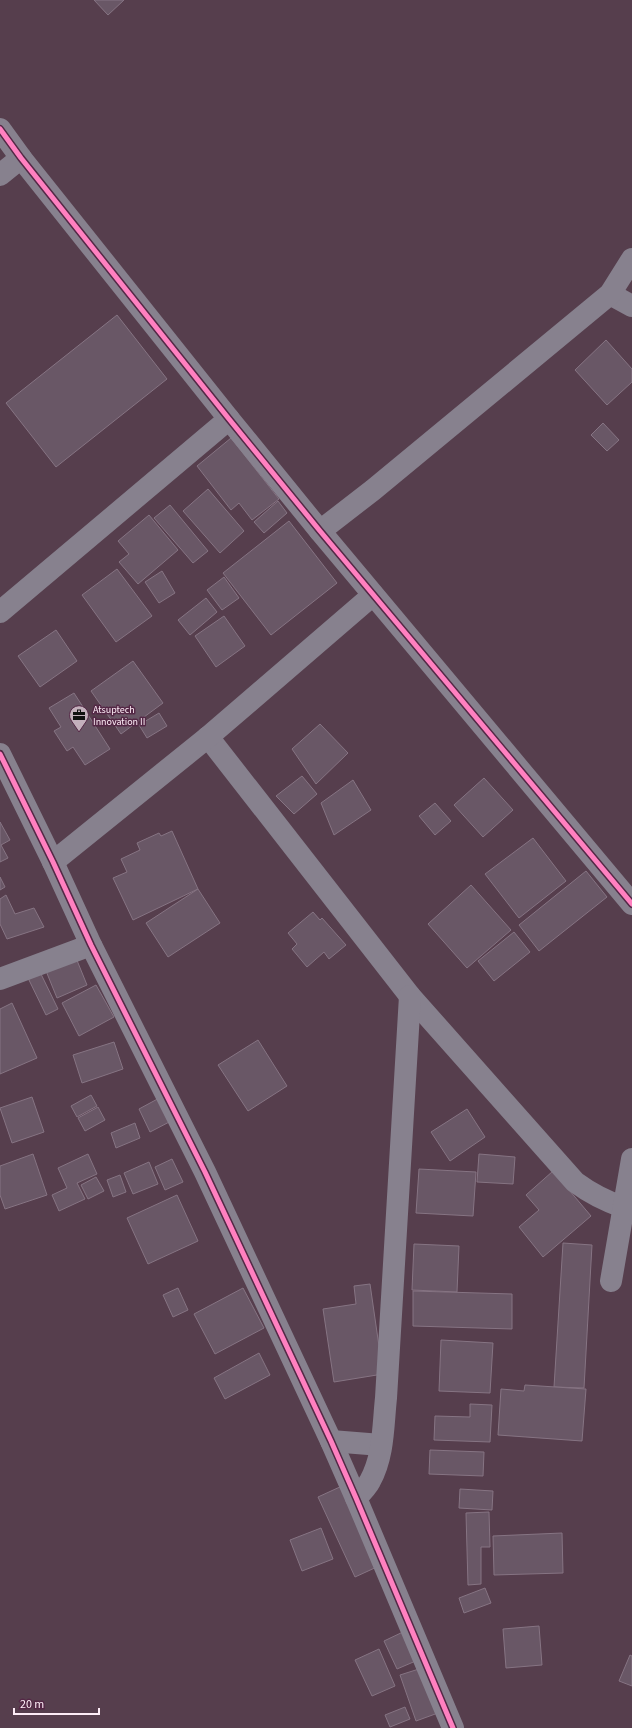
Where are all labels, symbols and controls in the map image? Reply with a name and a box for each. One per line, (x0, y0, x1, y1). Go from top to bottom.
place label: Atsuptech Innovation II (93, 703, 145, 729)
office icon: Atsuptech Innovation II (68, 704, 90, 732)
scale bar (14, 1690, 99, 1716)
text: 20 m (20, 1696, 44, 1713)

